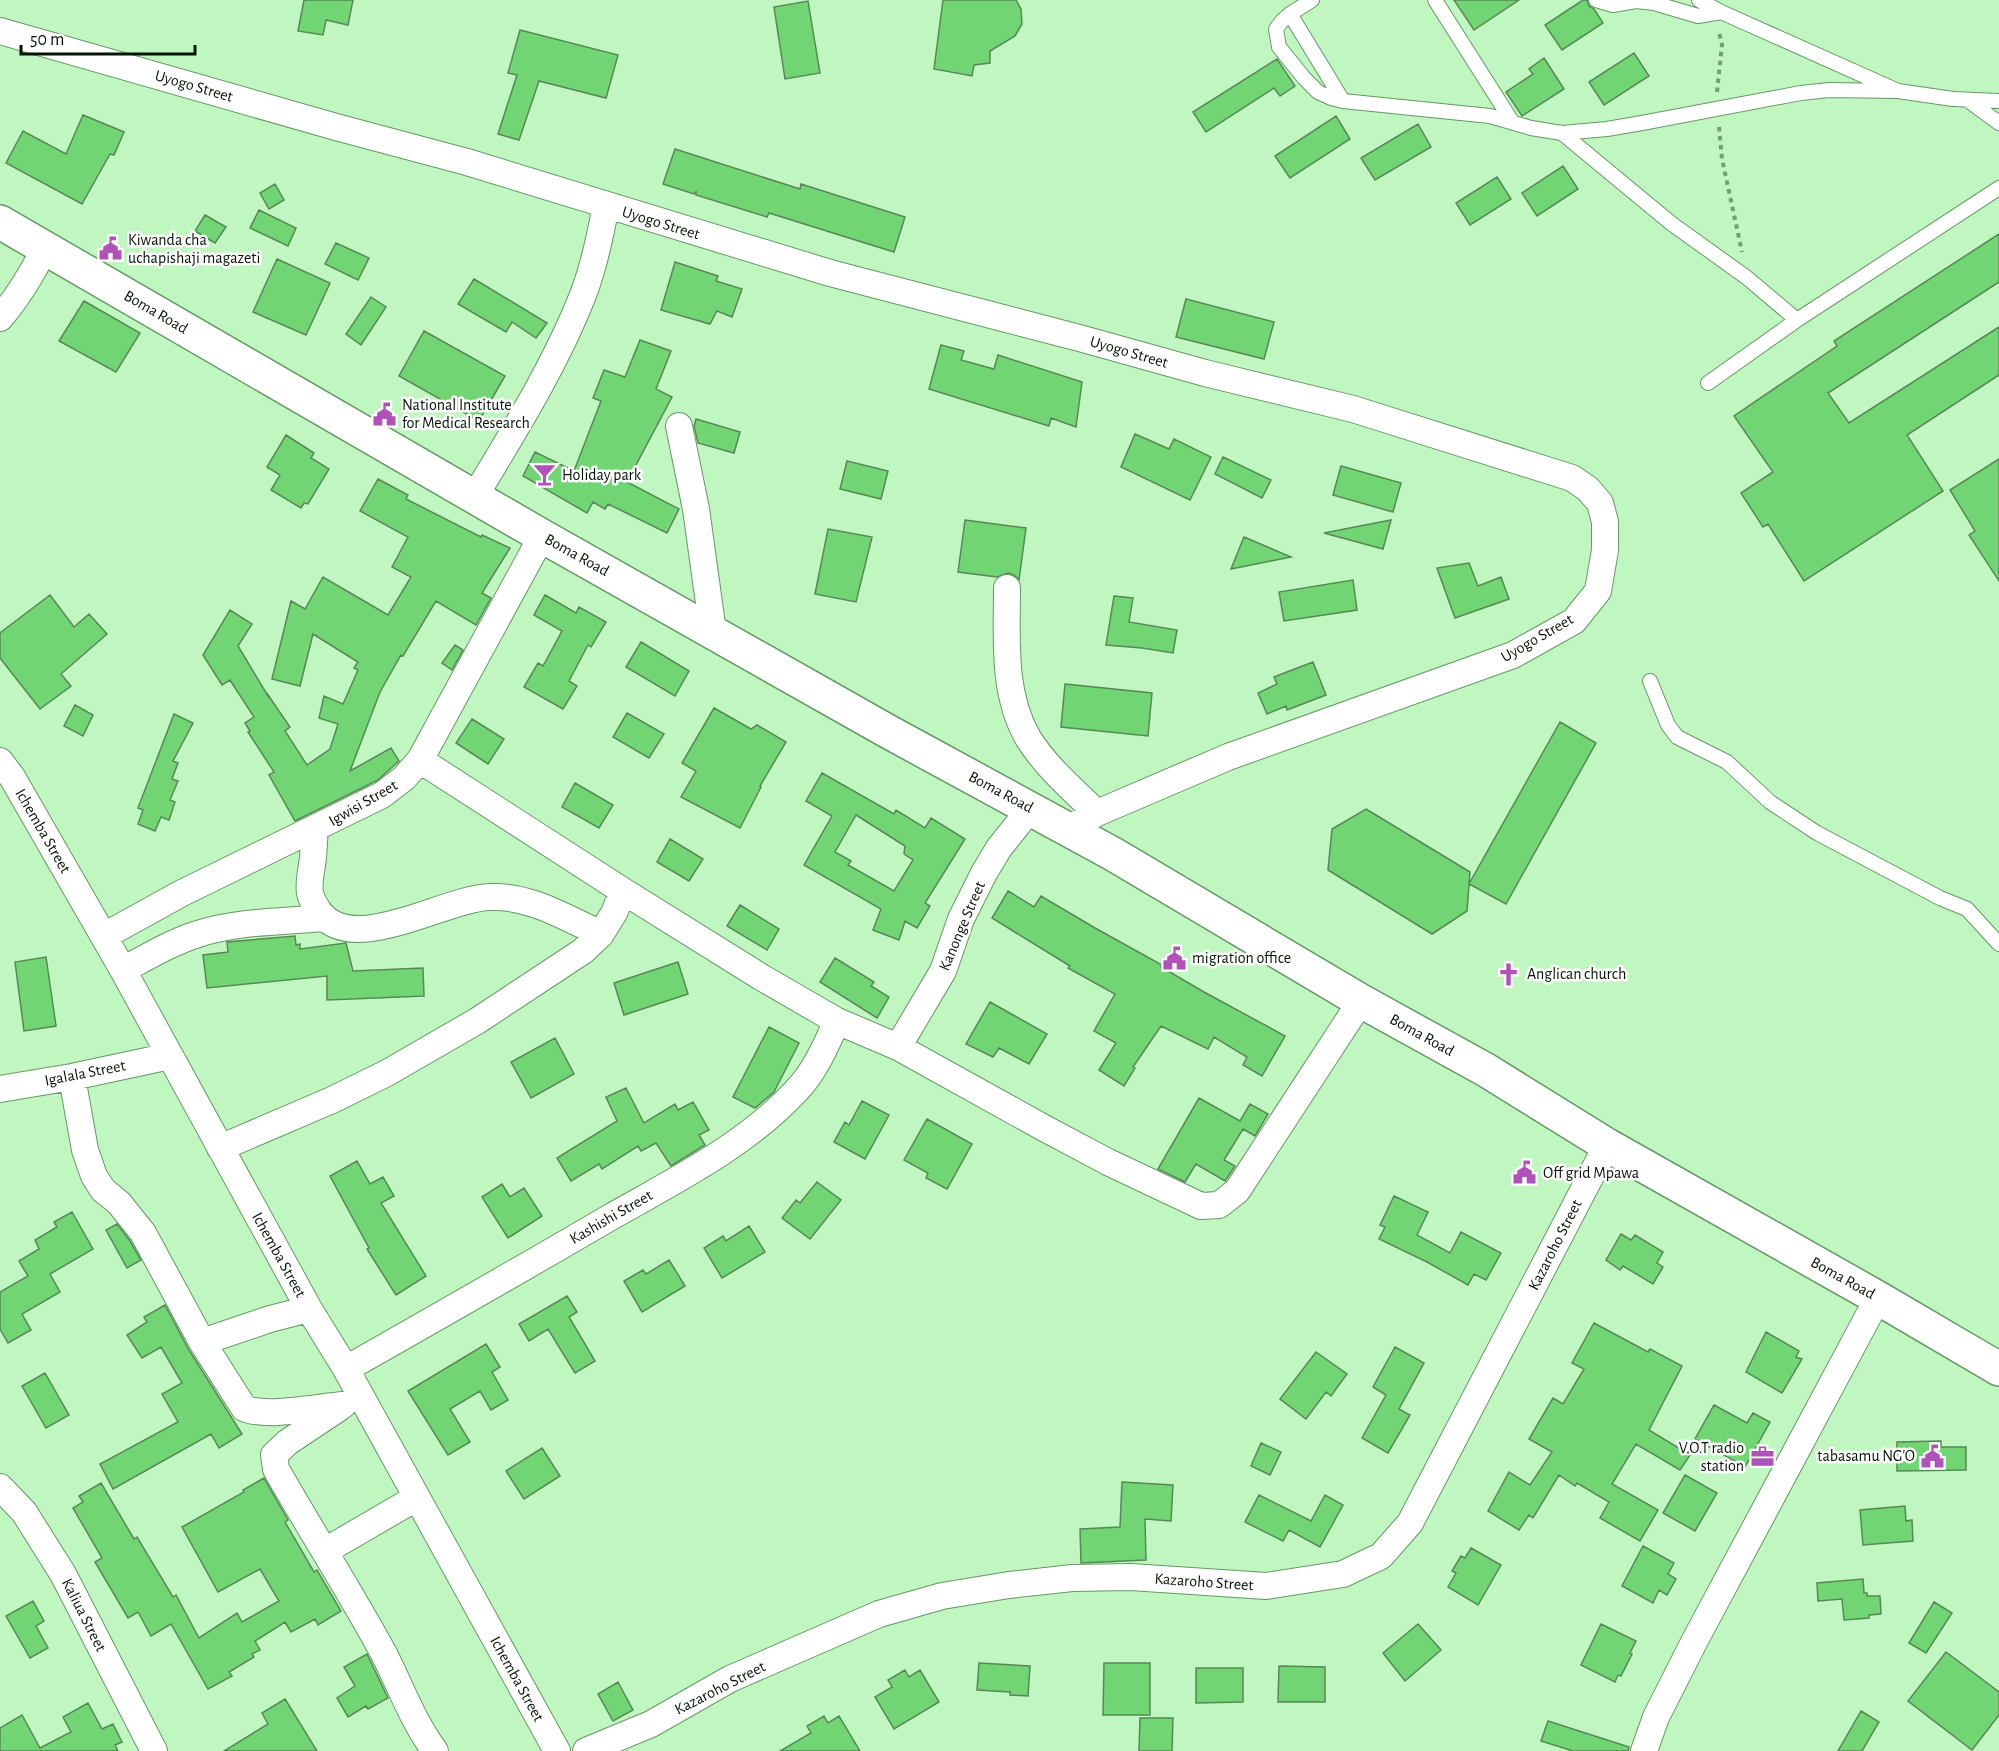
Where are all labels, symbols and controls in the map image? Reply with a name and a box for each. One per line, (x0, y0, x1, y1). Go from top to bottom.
scale bar (21, 18, 195, 56)
text: 50 m (30, 31, 64, 49)
street label: Uyogo Street (153, 67, 235, 106)
street label: Uyogo Street (620, 204, 702, 243)
place label: Kiwanda cha uchapishaji magazeti (128, 232, 260, 267)
public building icon: Kiwanda cha uchapishaji magazeti (97, 236, 123, 262)
street label: Boma Road (121, 287, 191, 337)
street label: Uyogo Street (1088, 333, 1170, 372)
place label: National Institute for Medical Research (402, 397, 530, 431)
public building icon: National Institute for Medical Research (371, 401, 397, 427)
bar icon: Holiday park (531, 462, 557, 488)
place label: Holiday park (562, 467, 642, 484)
street label: Boma Road (542, 531, 612, 579)
street label: Uyogo Street (1498, 611, 1576, 666)
street label: Boma Road (966, 768, 1036, 816)
street label: Igwisi Street (326, 777, 400, 829)
street label: Ichemba Street (12, 786, 74, 876)
street label: Kanonge Street (936, 879, 988, 973)
public building icon: migration office (1161, 945, 1187, 971)
place label: migration office (1192, 950, 1291, 966)
church icon: Anglican church (1496, 961, 1522, 987)
place label: Anglican church (1527, 966, 1626, 982)
street label: Boma Road (1387, 1011, 1457, 1059)
street label: Igalala Street (43, 1057, 127, 1089)
public building icon: Off grid Mpawa (1512, 1160, 1538, 1186)
place label: Off grid Mpawa (1543, 1165, 1639, 1181)
street label: Kashishi Street (567, 1187, 655, 1247)
street label: Kazaroho Street (1525, 1197, 1585, 1293)
street label: Ichemba Street (249, 1210, 309, 1300)
street label: Boma Road (1808, 1254, 1878, 1302)
place label: V.O.T radio station (1679, 1440, 1744, 1474)
public building icon: tabasamu NG'O (1920, 1443, 1946, 1469)
office icon: V.O.T radio station (1749, 1444, 1775, 1470)
place label: tabasamu NG'O (1817, 1448, 1915, 1464)
street label: Kazaroho Street (1154, 1571, 1254, 1593)
street label: Kaliua Street (59, 1576, 109, 1654)
street label: Ichemba Street (487, 1634, 547, 1724)
street label: Kazaroho Street (672, 1658, 768, 1718)

